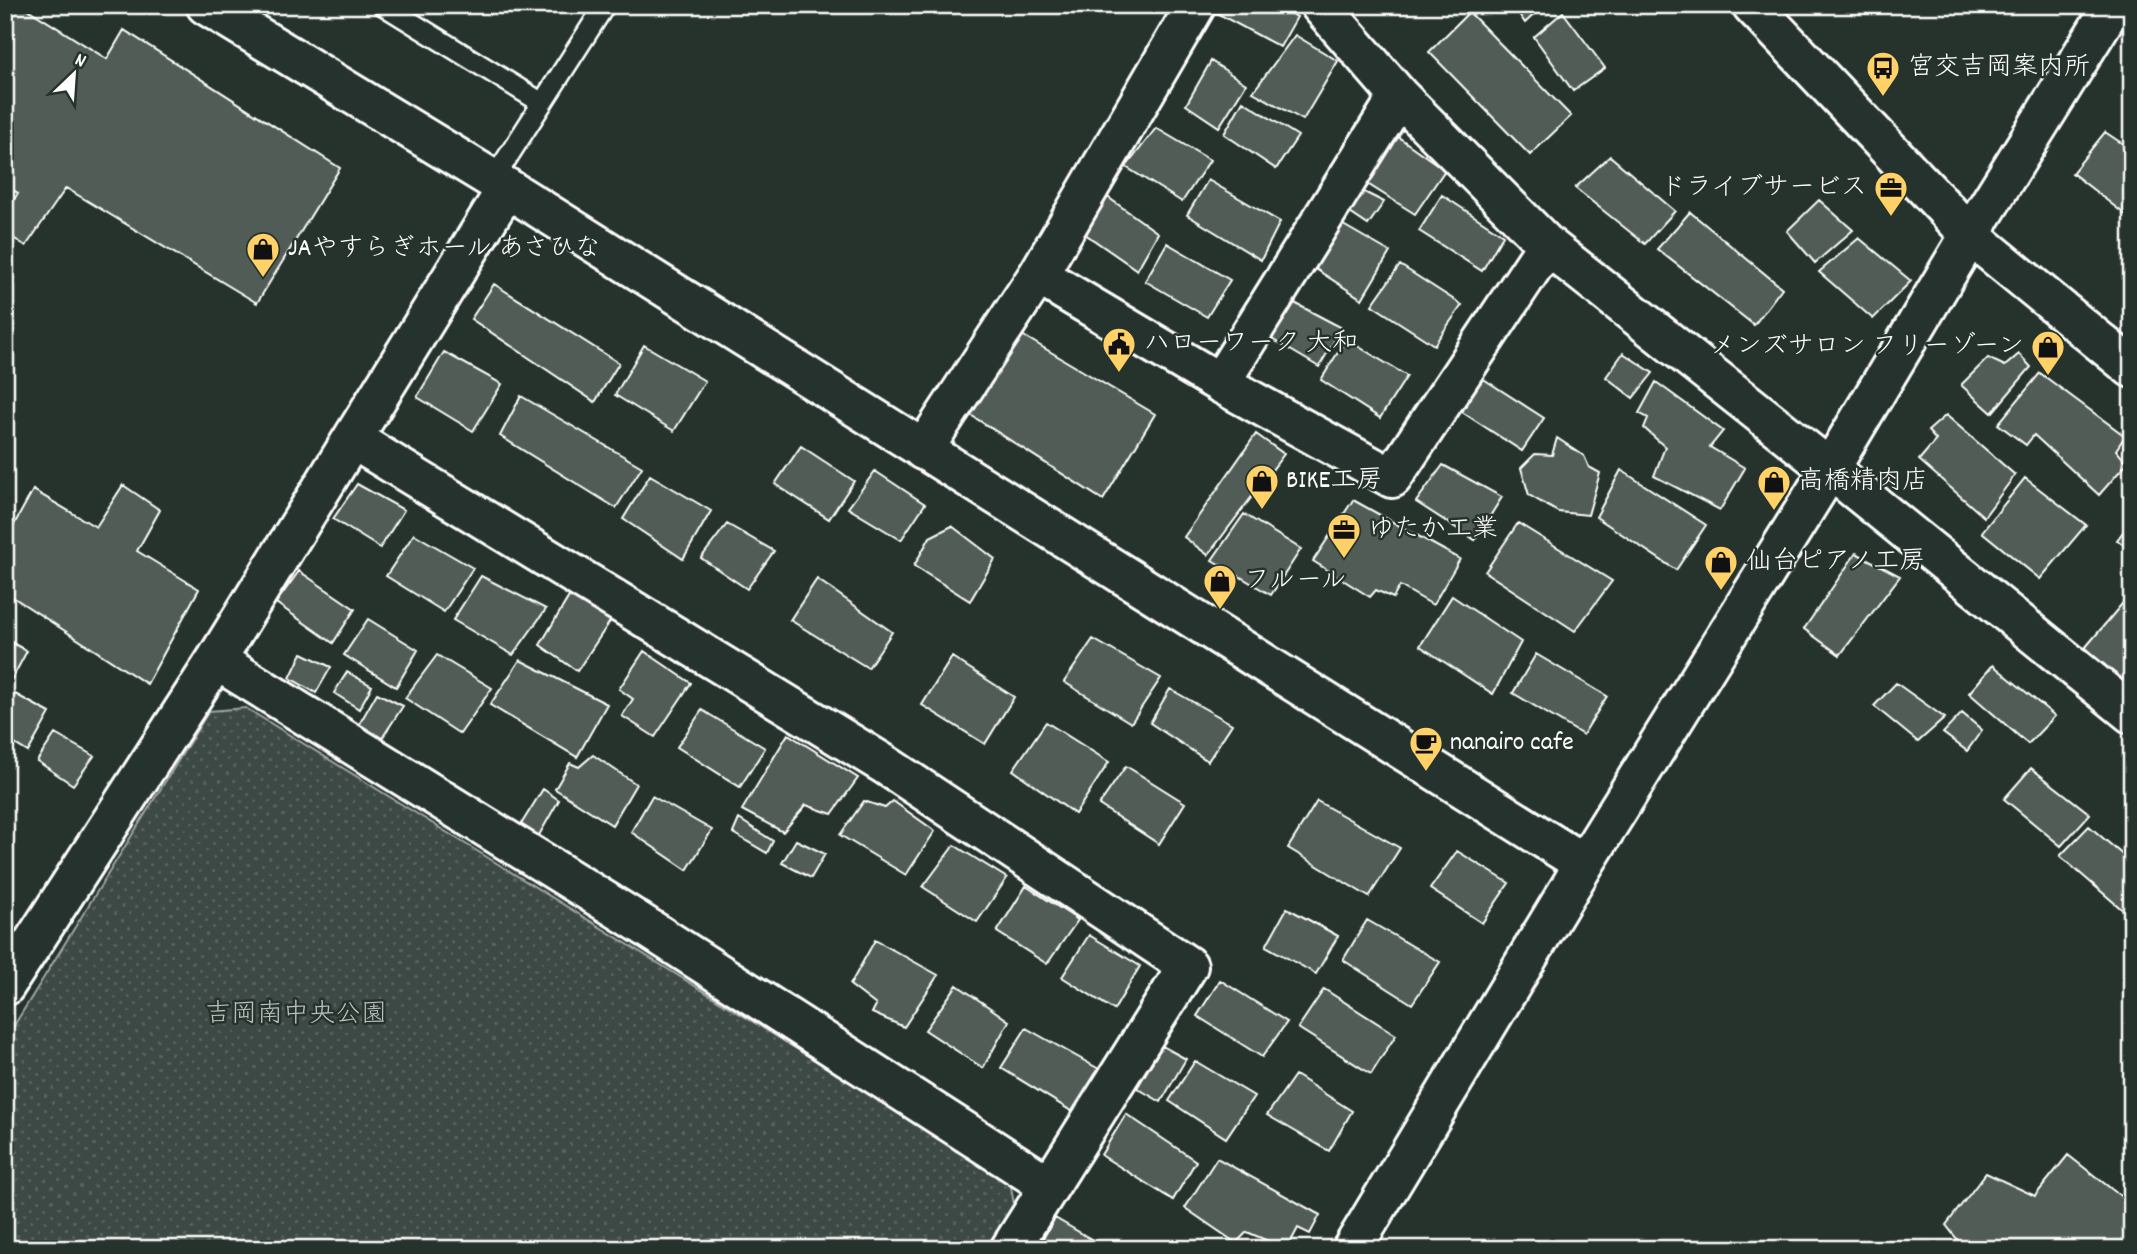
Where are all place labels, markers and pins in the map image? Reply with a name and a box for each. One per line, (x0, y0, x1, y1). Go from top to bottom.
bus stop icon: 宮交吉岡案内所 (1864, 49, 1902, 98)
place label: 宮交吉岡案内所 (1908, 50, 2090, 87)
office icon: ドライブサービス (1872, 169, 1910, 218)
place label: ドライブサービス (1660, 170, 1867, 207)
shop icon: JAやすらぎホール あさひな (244, 230, 282, 279)
place label: JAやすらぎホール あさひな (288, 231, 601, 268)
public building icon: ハローワーク 大和 (1100, 325, 1138, 374)
place label: ハローワーク 大和 (1144, 326, 1358, 363)
shop icon: メンズサロン フリーゾーン (2029, 328, 2067, 377)
place label: メンズサロン フリーゾーン (1710, 329, 2024, 366)
shop icon: BIKE工房 (1243, 462, 1281, 511)
place label: BIKE工房 (1286, 463, 1382, 500)
shop icon: 高橋精肉店 (1755, 463, 1793, 512)
place label: 高橋精肉店 (1798, 464, 1928, 501)
office icon: ゆたか工業 (1325, 511, 1363, 560)
place label: ゆたか工業 (1368, 512, 1498, 549)
shop icon: 仙台ピアノ工房 (1702, 543, 1740, 592)
place label: 仙台ピアノ工房 (1746, 544, 1925, 581)
shop icon: フルール (1201, 562, 1239, 611)
place label: フルール (1244, 563, 1346, 600)
cafe icon: nanairo cafe (1407, 724, 1445, 773)
place label: nanairo cafe (1450, 725, 1574, 762)

